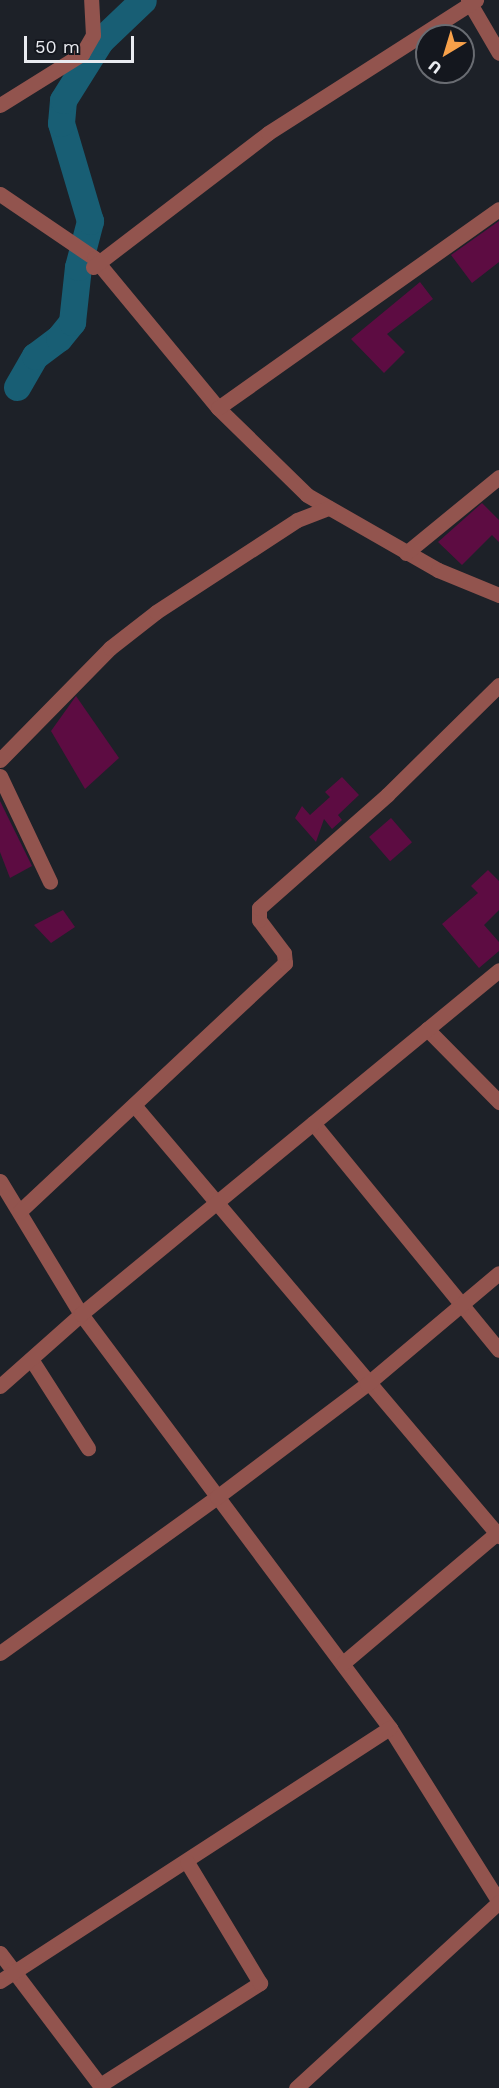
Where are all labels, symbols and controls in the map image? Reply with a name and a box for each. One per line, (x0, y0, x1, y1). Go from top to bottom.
scale bar (27, 24, 136, 62)
north arrow (415, 24, 475, 84)
text: 50 m (35, 36, 80, 57)
text: U (425, 56, 445, 78)

